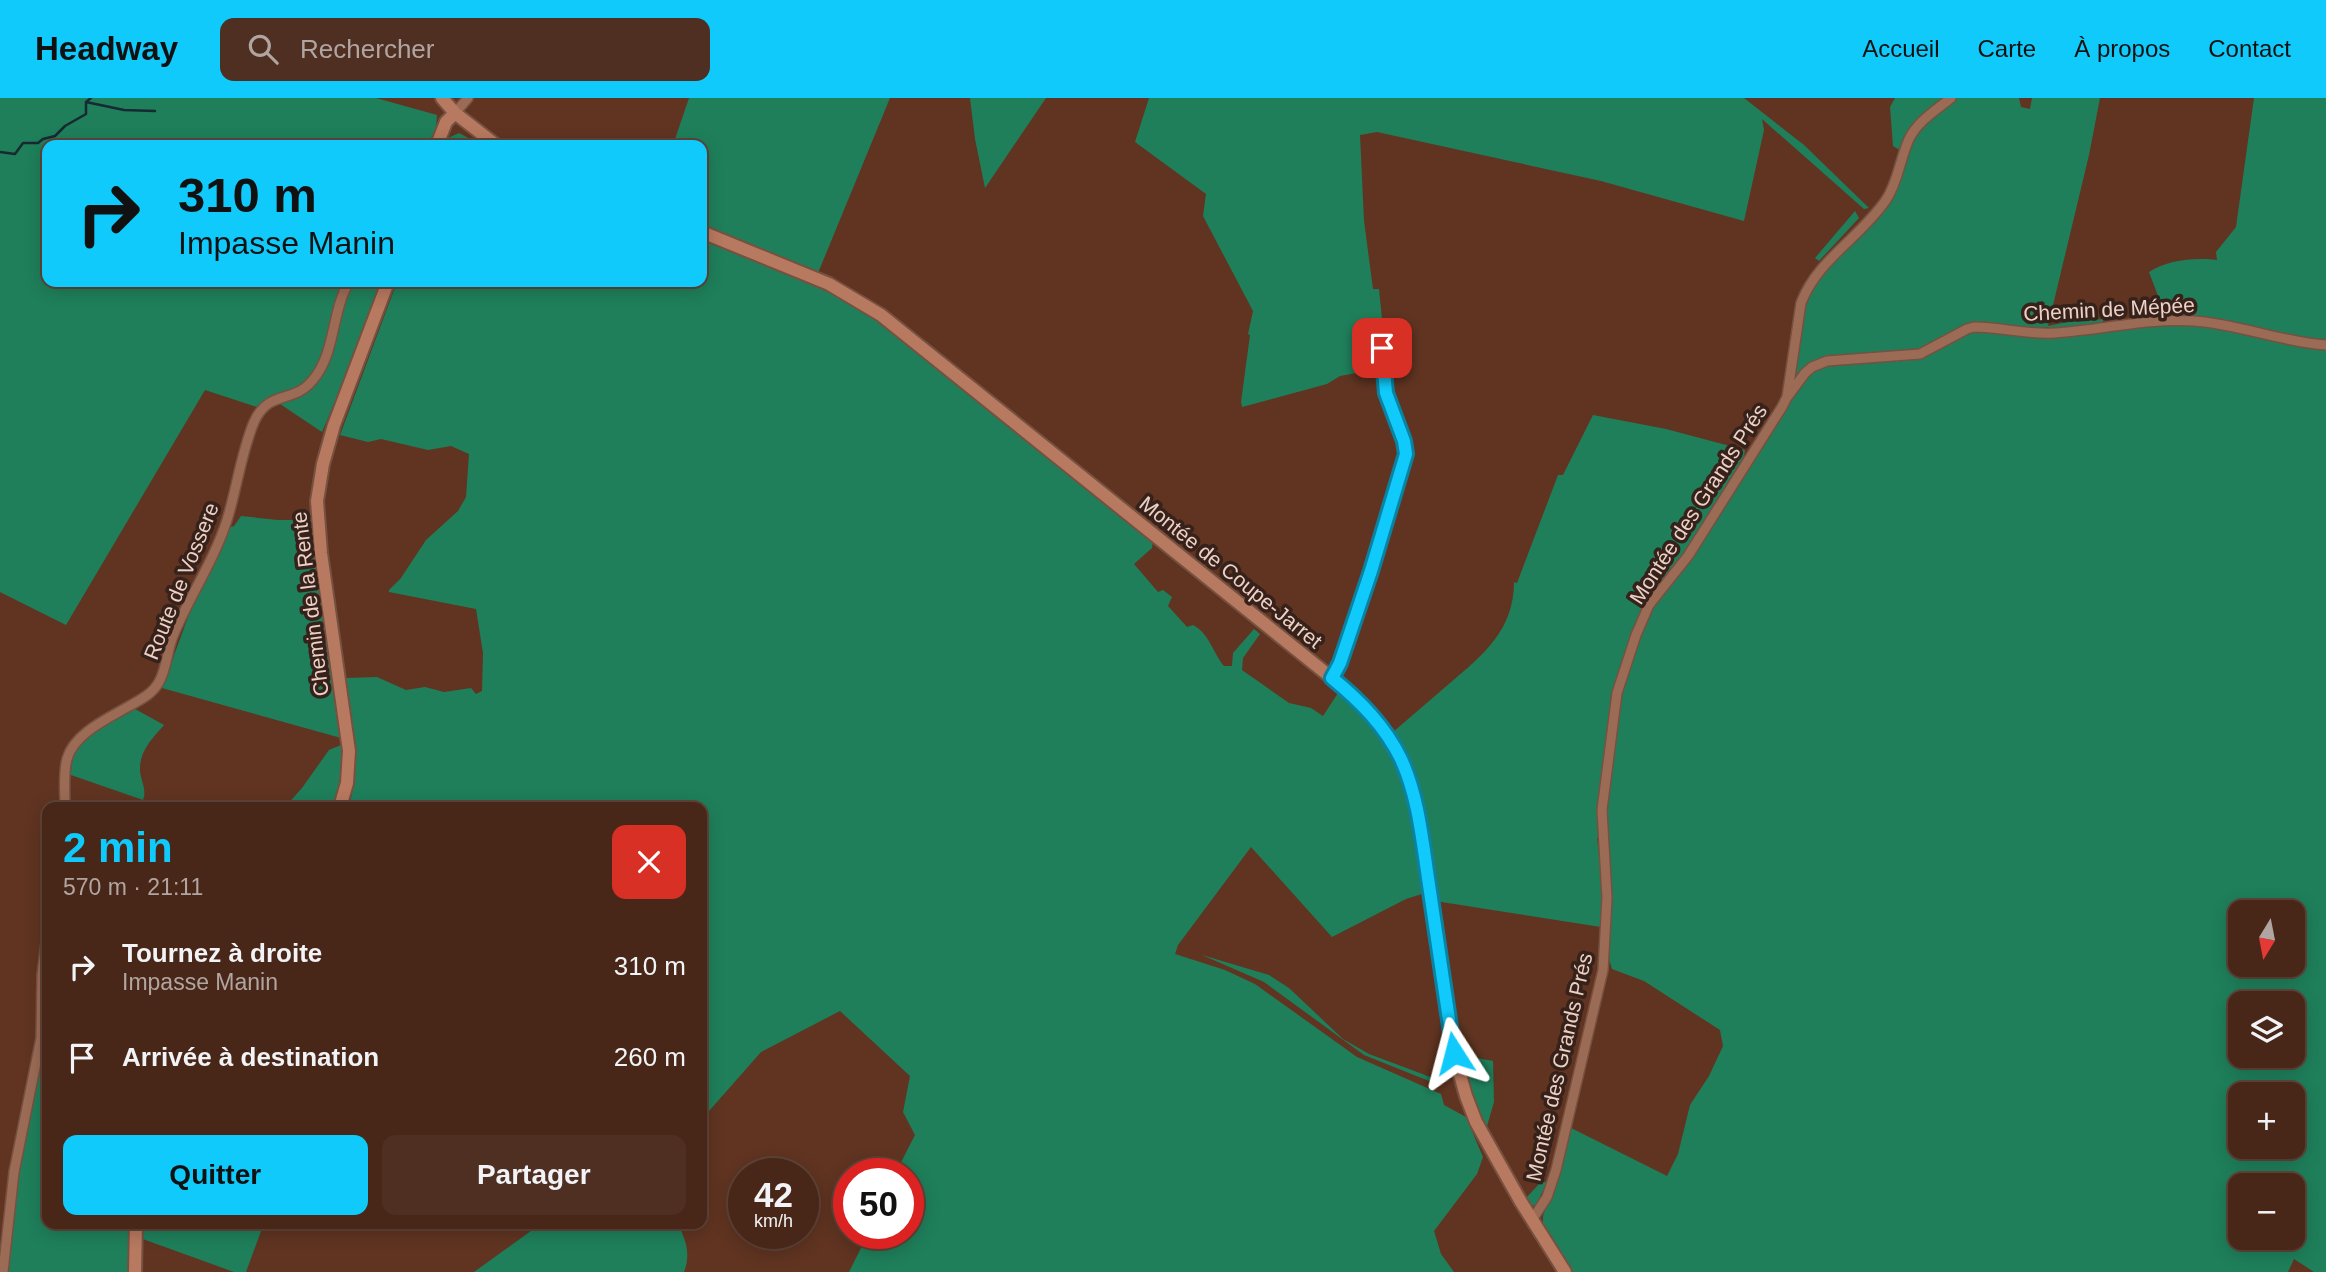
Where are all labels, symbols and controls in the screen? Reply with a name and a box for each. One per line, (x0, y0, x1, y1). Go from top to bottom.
search box (220, 18, 710, 81)
text: Headway (35, 30, 178, 67)
icon: search (244, 30, 282, 68)
text: Rechercher (300, 34, 434, 64)
text: Accueil (1862, 35, 1940, 62)
text: Carte (1978, 35, 2036, 62)
text: À propos (2074, 35, 2170, 62)
text: Contact (2208, 35, 2291, 62)
icon: right (63, 168, 154, 259)
text: 310 m (178, 168, 317, 222)
text: Impasse Manin (178, 225, 395, 261)
street label: Chemin de Mépée (2023, 293, 2195, 325)
pin (1352, 318, 1412, 378)
icon: arrive (1363, 329, 1401, 367)
street label: Montée des Grands Prés (1625, 400, 1771, 608)
street label: Montée de Coupe-Jarret (1135, 491, 1327, 653)
street label: Route de Vossere (139, 499, 223, 663)
street label: Chemin de la Rente (287, 510, 333, 698)
text: 2 min (63, 824, 173, 871)
button: close (612, 825, 686, 899)
text: 570 m · 21:11 (63, 874, 203, 900)
north arrow (2228, 900, 2305, 976)
map controls (2228, 900, 2305, 1250)
text: Tournez à droite (122, 938, 322, 968)
icon: right (63, 948, 101, 986)
text: 310 m (614, 951, 686, 981)
street label: Montée des Grands Prés (1522, 951, 1596, 1183)
text: Impasse Manin (122, 969, 278, 995)
button: layers (2228, 991, 2305, 1068)
position arrow (1417, 1016, 1491, 1090)
icon: arrive (63, 1039, 101, 1077)
text: Arrivée à destination (122, 1042, 379, 1072)
text: 260 m (614, 1042, 686, 1072)
button: + (2228, 1082, 2305, 1159)
button: Quitter (63, 1135, 368, 1215)
button: Partager (382, 1135, 686, 1215)
speed limit sign: 50 (833, 1158, 924, 1249)
button: − (2228, 1173, 2305, 1250)
text: 42 (754, 1175, 793, 1214)
text: km/h (754, 1211, 793, 1231)

